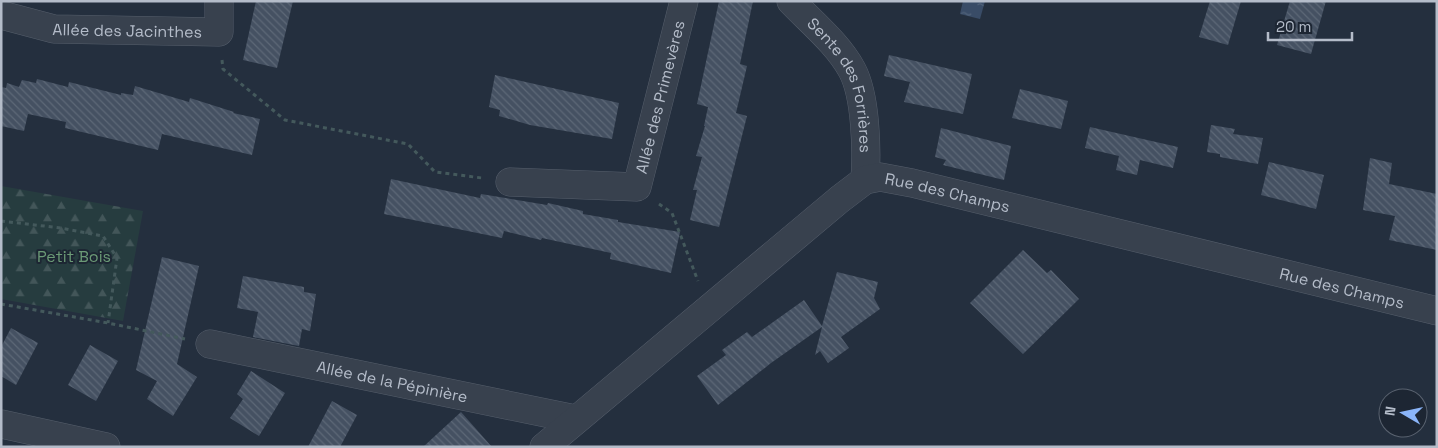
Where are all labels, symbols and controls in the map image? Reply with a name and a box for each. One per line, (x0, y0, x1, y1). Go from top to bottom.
scale bar (1268, 10, 1352, 42)
street label: Sente des Forrières (803, 13, 876, 153)
text: 20 m (1276, 17, 1311, 36)
street label: Allée des Jacinthes (52, 18, 202, 42)
street label: Allée des Primevères (630, 18, 689, 176)
street label: Rue des Champs (883, 168, 1012, 217)
park label: Petit Bois (37, 246, 111, 267)
street label: Rue des Champs (1277, 263, 1407, 313)
street label: Allée de la Pépinière (315, 356, 470, 407)
north arrow (1378, 388, 1428, 438)
text: N (1381, 405, 1400, 417)

